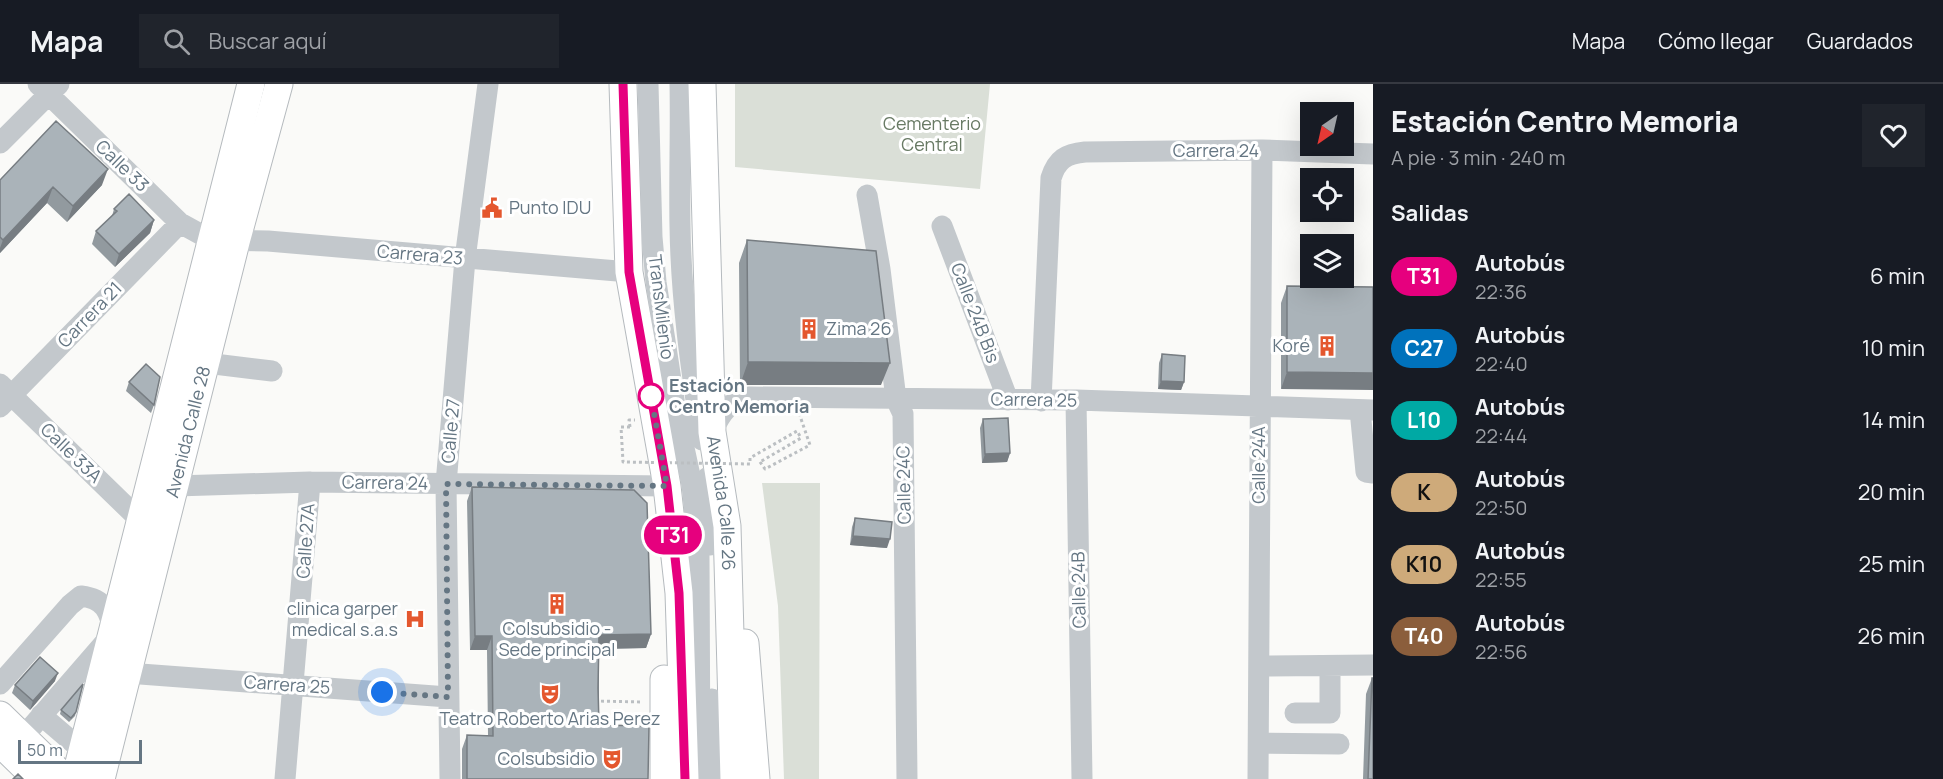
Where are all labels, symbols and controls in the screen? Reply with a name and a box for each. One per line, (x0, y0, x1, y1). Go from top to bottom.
search box (139, 14, 559, 68)
text: Mapa (30, 22, 103, 60)
icon: search (160, 25, 193, 58)
text: Buscar aquí (208, 26, 327, 56)
text: Mapa (1572, 27, 1625, 55)
text: Cómo llegar (1658, 27, 1774, 55)
text: Guardados (1807, 27, 1913, 55)
north arrow (1300, 102, 1354, 156)
map controls (1300, 102, 1354, 288)
text: Estación Centro Memoria (1391, 102, 1739, 140)
button: heart (1862, 104, 1925, 167)
park label: Cementerio Central (883, 111, 981, 156)
street label: Calle 33 (91, 134, 155, 197)
street label: Carrera 24 (1173, 138, 1259, 162)
text: A pie · 3 min · 240 m (1391, 144, 1565, 171)
button: locate (1300, 168, 1354, 222)
place label: Punto IDU (509, 195, 591, 219)
public building icon: Punto IDU (480, 196, 504, 220)
text: Salidas (1391, 198, 1469, 228)
button: layers (1300, 234, 1354, 288)
street label: Carrera 23 (376, 238, 464, 270)
text: Autobús (1475, 248, 1565, 278)
street label: TransMilenio (644, 253, 680, 361)
street label: Calle 24B Bis (946, 259, 1006, 366)
text: 6 min (1870, 261, 1925, 291)
text: T31 (1407, 262, 1441, 290)
street label: Carrera 21 (52, 276, 127, 353)
text: 22:36 (1475, 278, 1527, 305)
place label: Zima 26 (826, 316, 892, 340)
building icon: Zima 26 (797, 317, 821, 341)
text: Autobús (1475, 320, 1565, 350)
place label: Koré (1272, 333, 1310, 357)
text: 10 min (1862, 333, 1925, 363)
building icon: Koré (1315, 334, 1339, 358)
text: C27 (1404, 334, 1444, 362)
text: 22:40 (1475, 350, 1528, 377)
street label: Avenida Calle 28 (159, 363, 215, 500)
place label: Estación Centro Memoria (669, 373, 809, 418)
marker: Estación Centro Memoria (638, 383, 664, 409)
street label: Carrera 25 (991, 386, 1078, 412)
text: Autobús (1475, 392, 1565, 422)
street label: Calle 27 (435, 398, 465, 464)
text: 14 min (1862, 405, 1925, 435)
text: L10 (1407, 406, 1441, 434)
street label: Calle 33A (36, 417, 108, 488)
text: 22:44 (1475, 422, 1528, 449)
street label: Calle 24A (1246, 426, 1270, 504)
street label: Avenida Calle 26 (702, 434, 741, 571)
street label: Calle 24C (890, 445, 916, 525)
text: Autobús (1475, 464, 1565, 494)
street label: Carrera 24 (342, 469, 428, 495)
text: 20 min (1858, 477, 1925, 507)
text: K (1417, 478, 1431, 506)
text: 22:50 (1475, 494, 1528, 521)
street label: Calle 27A (290, 502, 320, 579)
line badge: T31 (638, 516, 708, 554)
text: T31 (656, 521, 690, 549)
text: Autobús (1475, 536, 1565, 566)
text: 25 min (1858, 549, 1925, 579)
text: K10 (1406, 550, 1442, 578)
street label: Calle 24B (1065, 551, 1091, 629)
text: 22:55 (1475, 566, 1527, 593)
building icon: Colsubsidio - Sede principal (545, 592, 569, 616)
place label: clinica garper medical s.a.s (287, 596, 399, 641)
hospital icon: clinica garper medical s.a.s (403, 607, 427, 631)
text: Autobús (1475, 608, 1565, 638)
place label: Colsubsidio - Sede principal (498, 616, 616, 661)
text: 26 min (1858, 621, 1925, 651)
text: T40 (1405, 622, 1443, 650)
text: 22:56 (1475, 638, 1528, 665)
street label: Carrera 25 (243, 669, 331, 699)
your location (367, 677, 397, 707)
theatre icon: Teatro Roberto Arias Perez (538, 682, 562, 706)
place label: Teatro Roberto Arias Perez (440, 706, 661, 730)
scale bar (18, 737, 142, 764)
text: 50 m (27, 739, 63, 761)
place label: Colsubsidio (497, 746, 595, 770)
theatre icon: Colsubsidio (600, 747, 624, 771)

